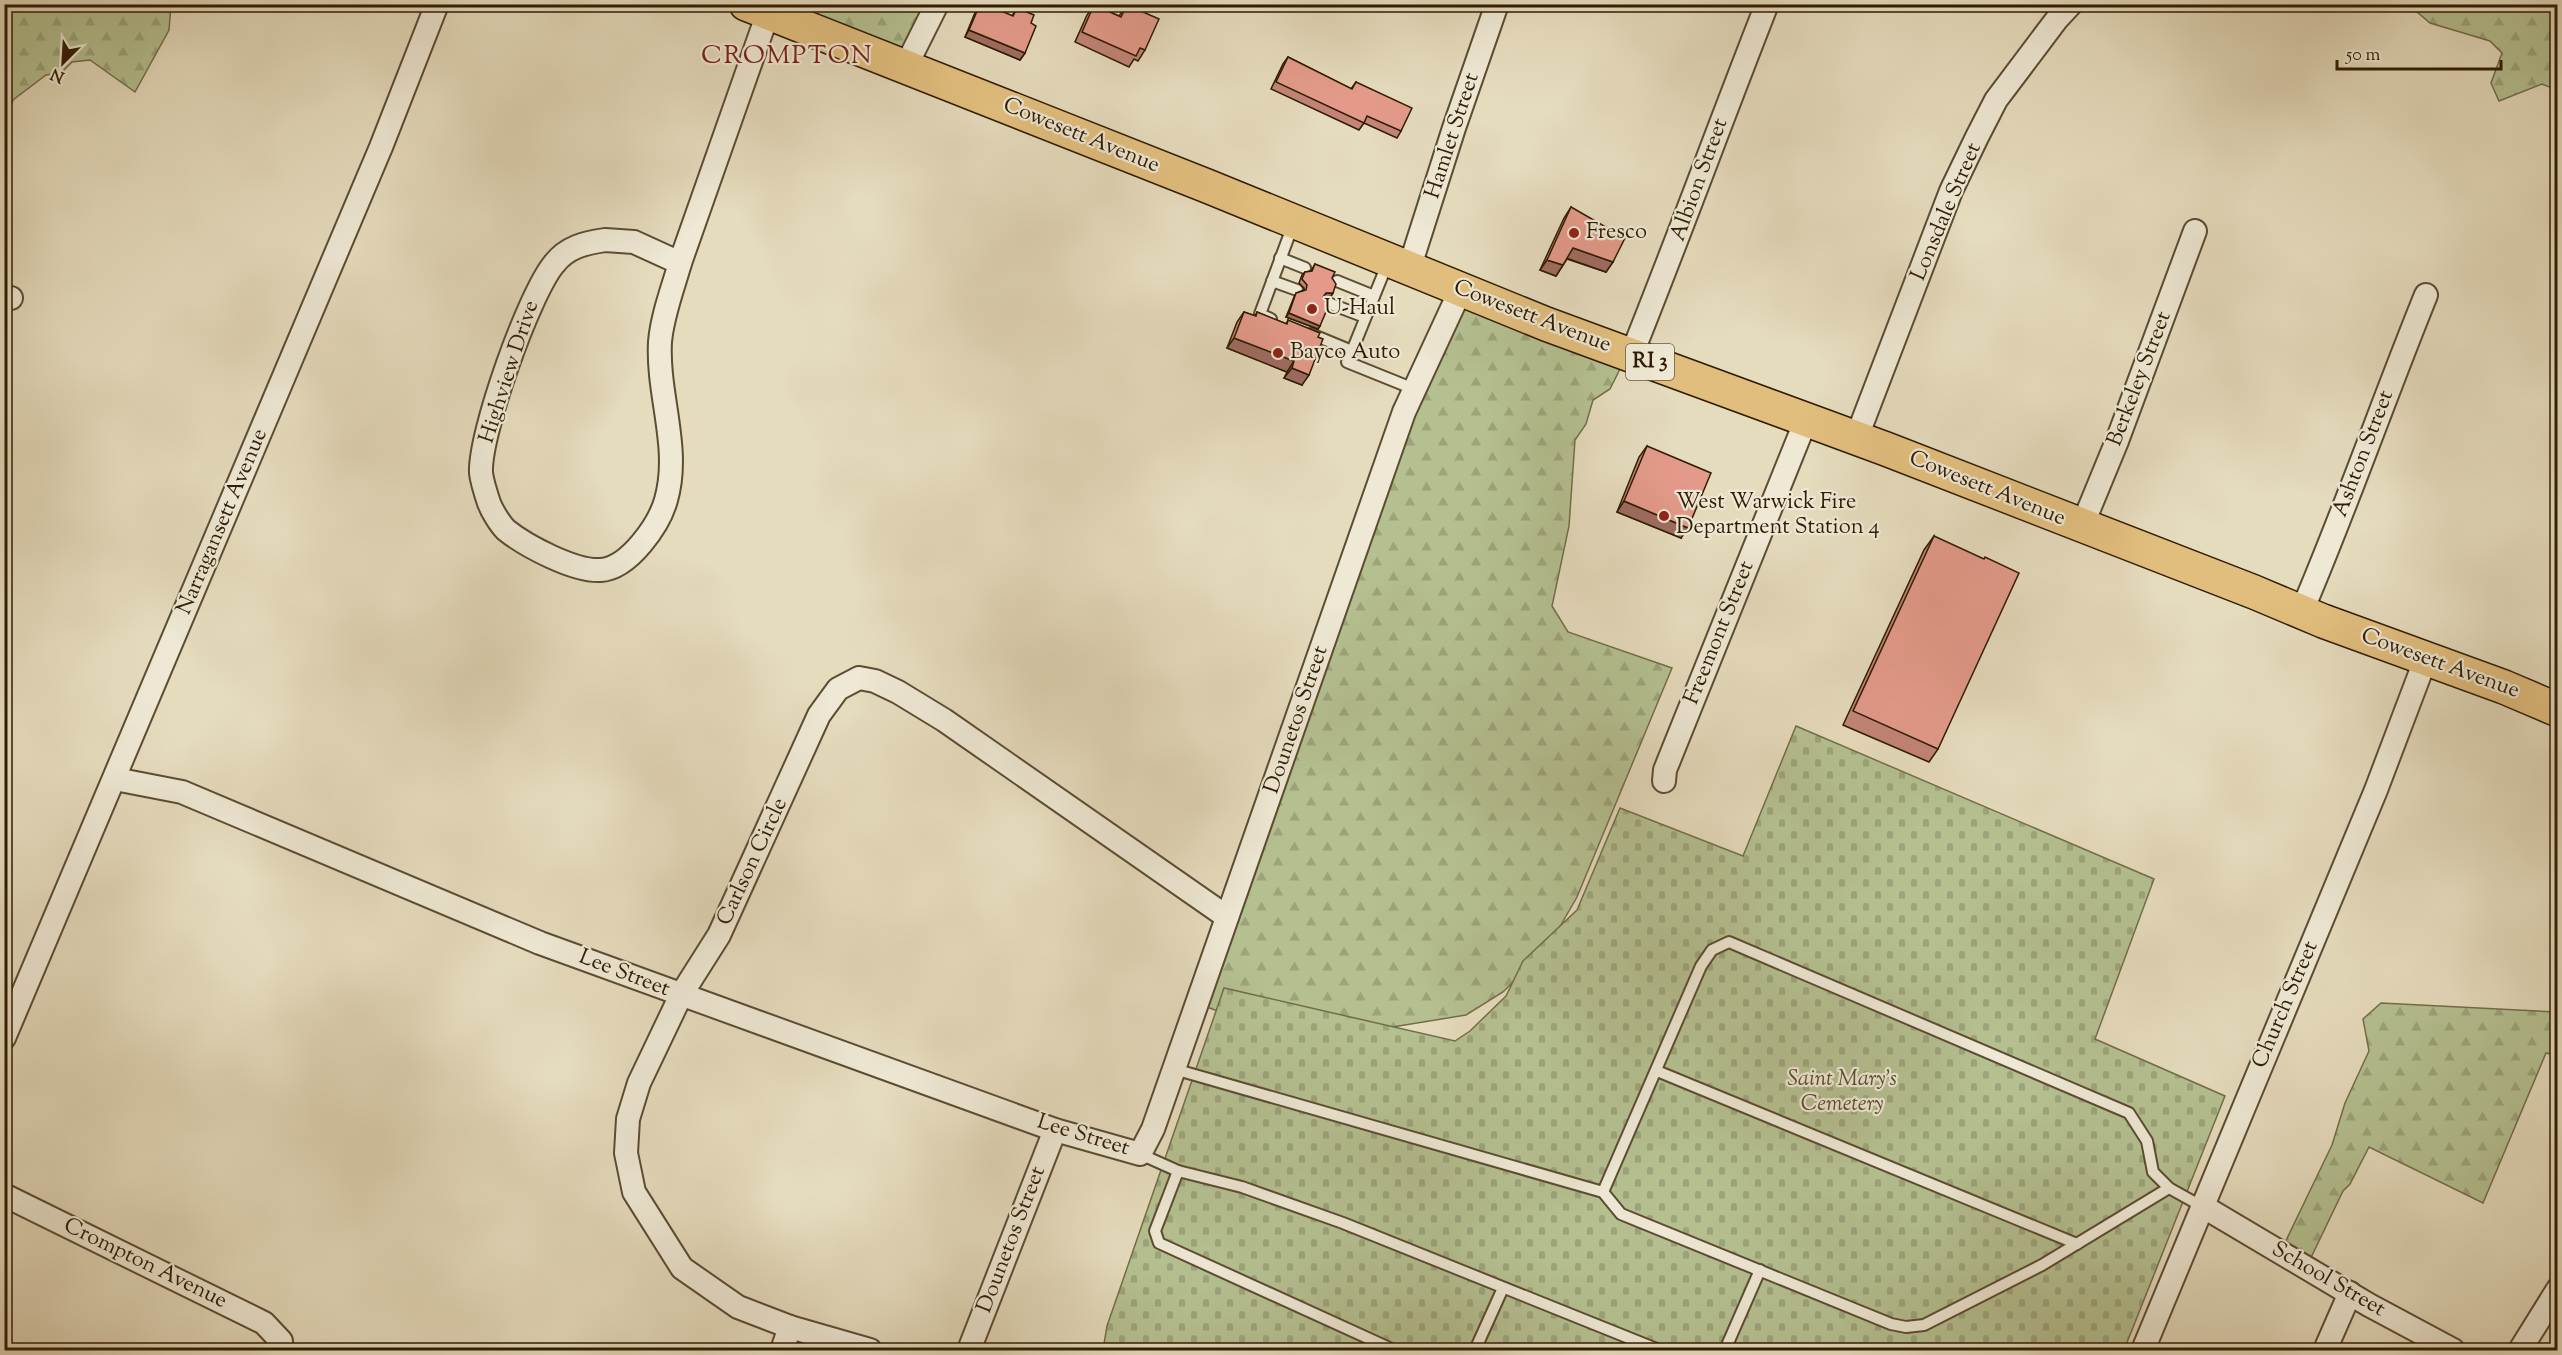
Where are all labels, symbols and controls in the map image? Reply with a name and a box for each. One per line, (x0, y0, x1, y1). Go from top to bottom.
north arrow (33, 33, 93, 93)
scale bar (2337, 33, 2500, 71)
district label: CROMPTON (701, 38, 873, 75)
text: 50 m (2345, 43, 2381, 69)
text: N (47, 61, 68, 88)
street label: Hamlet Street (1418, 68, 1489, 203)
street label: Cowesett Avenue (998, 90, 1164, 182)
street label: Albion Street (1663, 114, 1737, 246)
street label: Lonsdale Street (1904, 138, 1991, 286)
place label: Fresco (1586, 217, 1647, 249)
marker: Fresco (1567, 226, 1581, 240)
street label: Cowesett Avenue (1448, 272, 1616, 362)
place label: U-Haul (1324, 293, 1395, 325)
street label: Highview Drive (472, 296, 548, 448)
marker: U-Haul (1305, 302, 1319, 316)
street label: Berkeley Street (2100, 306, 2181, 451)
place label: Bayco Auto (1290, 337, 1400, 369)
road number: RI 3 (1626, 344, 1674, 380)
marker: Bayco Auto (1271, 346, 1285, 360)
street label: Ashton Street (2325, 386, 2403, 522)
street label: Narragansett Avenue (169, 424, 277, 620)
street label: Cowesett Avenue (1904, 443, 2070, 535)
place label: West Warwick Fire Department Station 4 (1676, 487, 1880, 544)
marker: West Warwick Fire Department Station 4 (1657, 509, 1671, 523)
street label: Freemont Street (1677, 556, 1764, 710)
street label: Cowesett Avenue (2356, 620, 2524, 708)
street label: Dounetos Street (1257, 641, 1337, 798)
street label: Carlson Circle (709, 793, 797, 931)
street label: Church Street (2245, 936, 2327, 1074)
street label: Lee Street (574, 942, 675, 1006)
park label: Saint Mary's Cemetery (1787, 1064, 1897, 1121)
street label: Lee Street (1033, 1107, 1134, 1165)
street label: Dounetos Street (969, 1162, 1055, 1318)
street label: Crompton Avenue (58, 1210, 232, 1318)
street label: School Street (2265, 1234, 2391, 1326)

